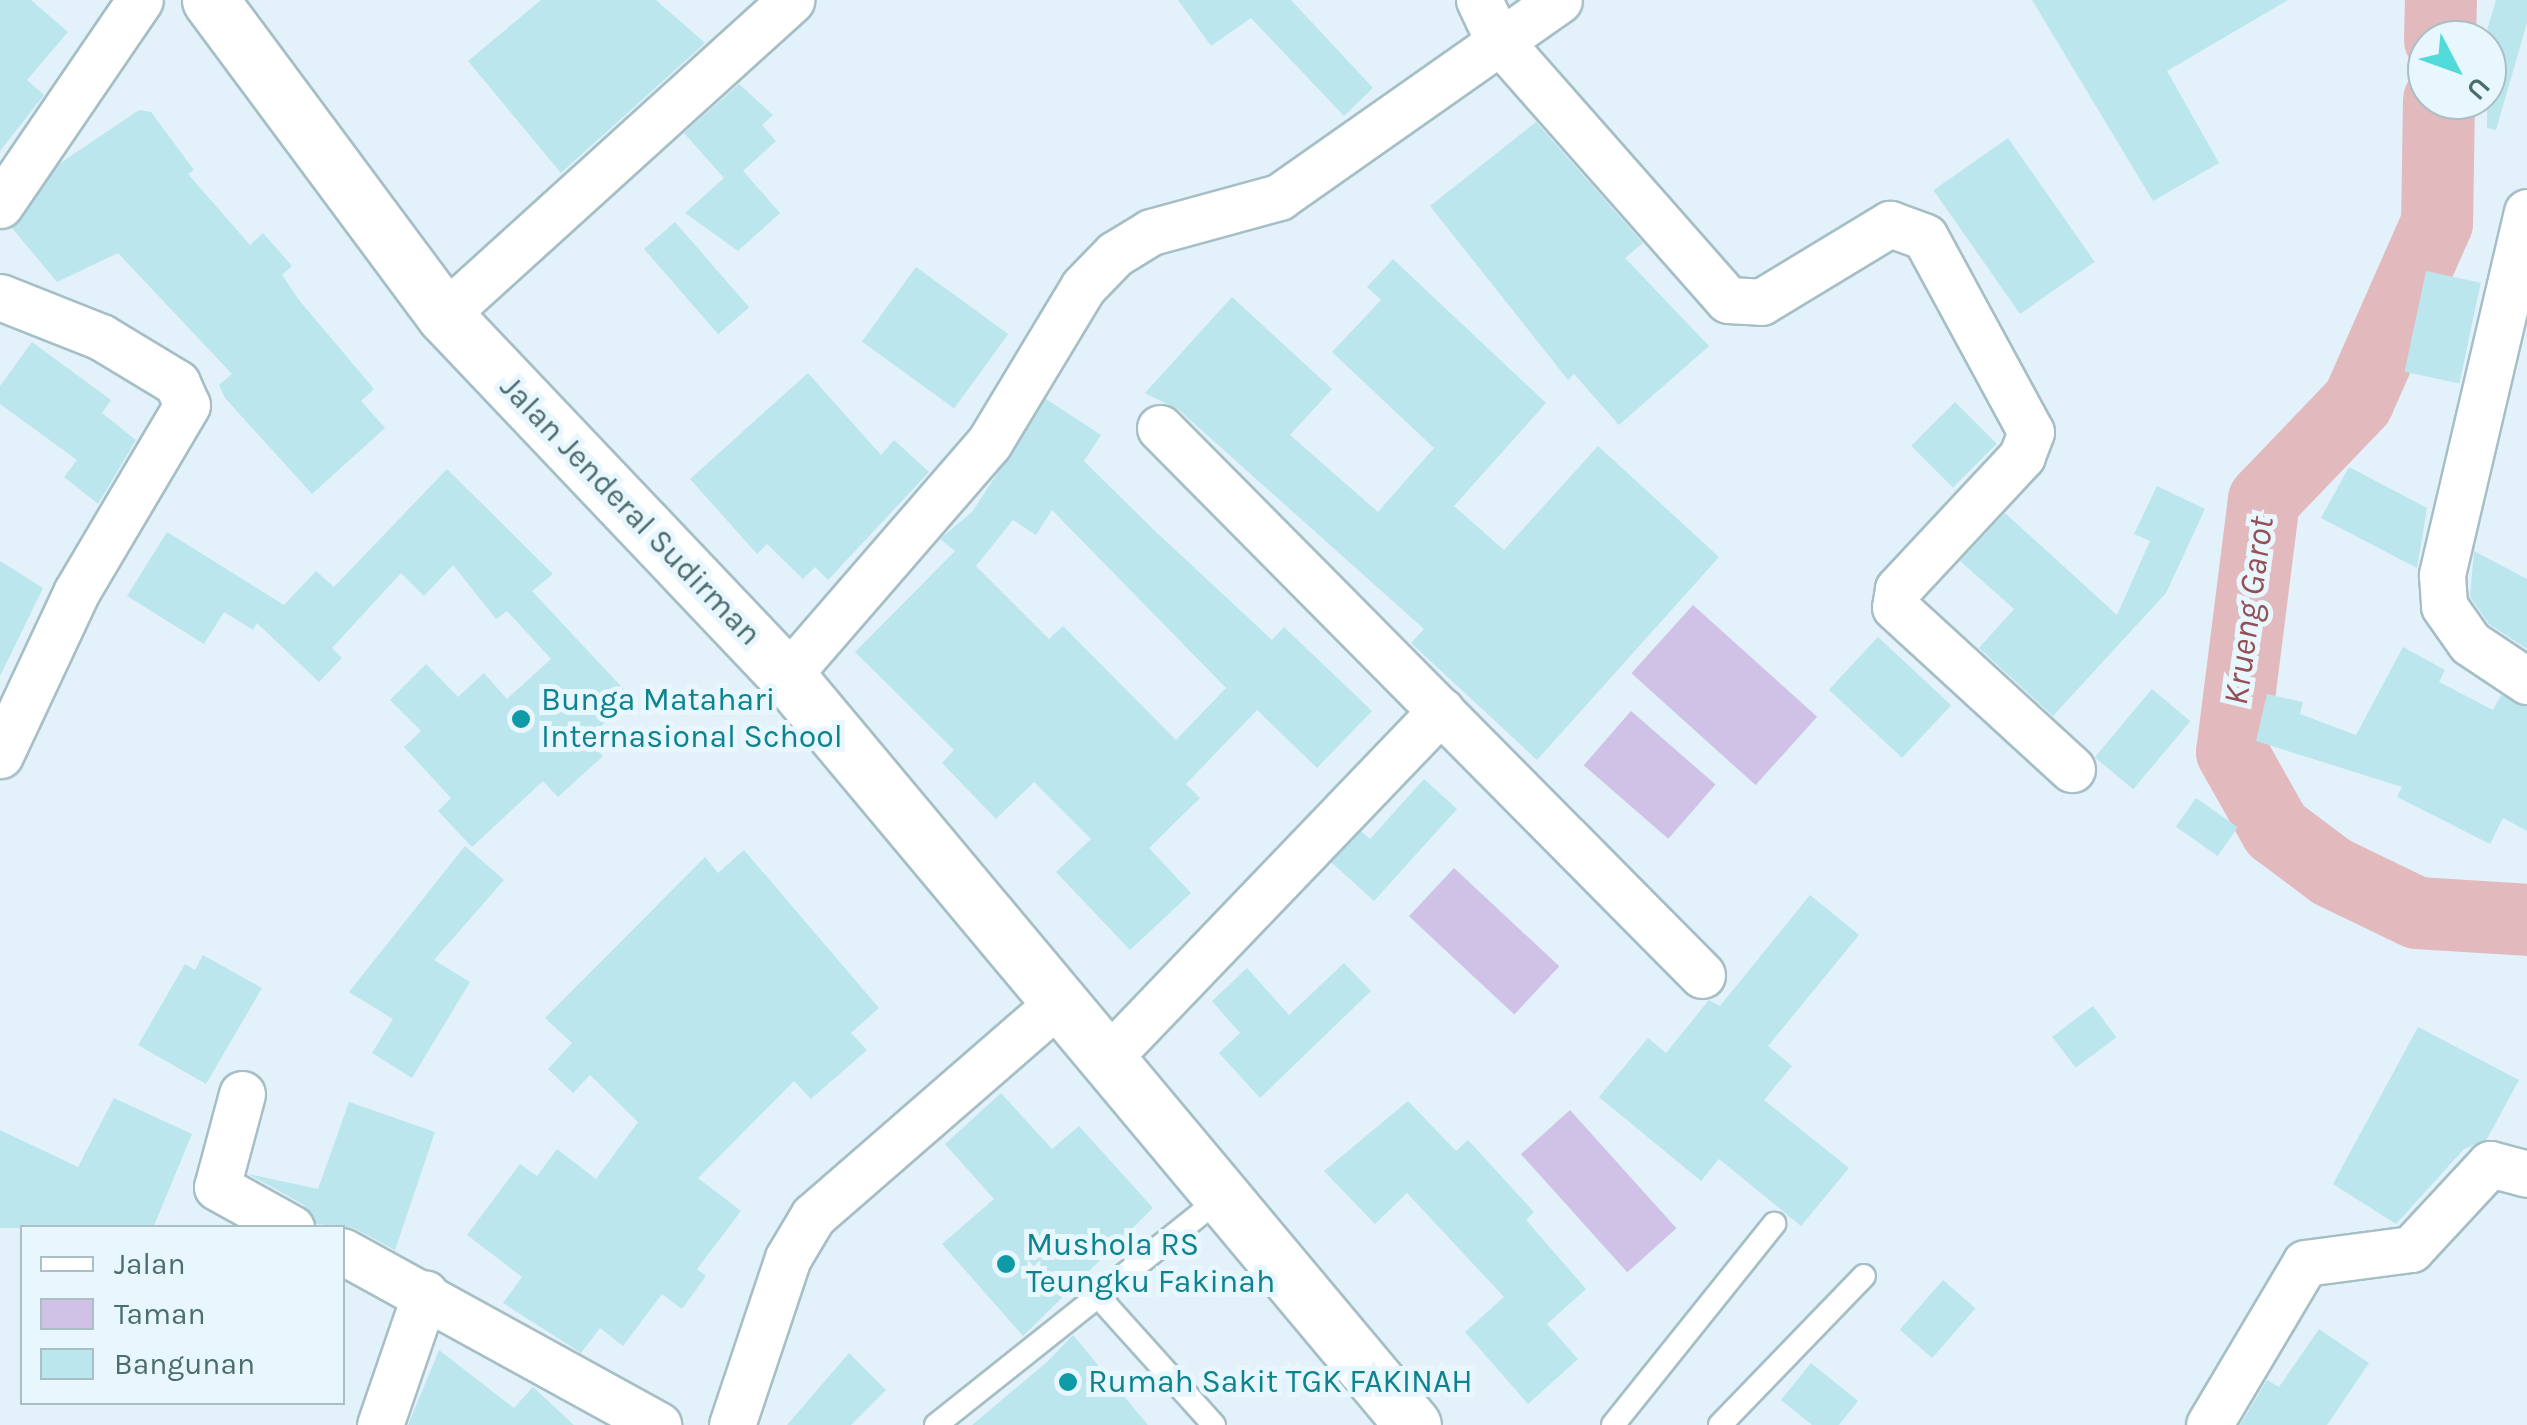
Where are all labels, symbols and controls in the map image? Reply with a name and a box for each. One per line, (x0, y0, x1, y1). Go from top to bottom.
north arrow (2407, 20, 2507, 120)
text: U (2460, 71, 2497, 107)
street label: Jalan Jenderal Sudirman (491, 368, 769, 654)
water label: Krueng Garot (2215, 514, 2283, 708)
place label: Bunga Matahari Internasional School (541, 682, 843, 757)
marker: Bunga Matahari Internasional School (510, 708, 532, 730)
legend (20, 1225, 345, 1405)
place label: Mushola RS Teungku Fakinah (1026, 1227, 1275, 1302)
text: Jalan (114, 1246, 186, 1282)
marker: Mushola RS Teungku Fakinah (995, 1253, 1017, 1275)
text: Taman (114, 1296, 206, 1332)
text: Bangunan (114, 1346, 255, 1382)
place label: Rumah Sakit TGK FAKINAH (1088, 1363, 1473, 1401)
marker: Rumah Sakit TGK FAKINAH (1057, 1371, 1079, 1393)

